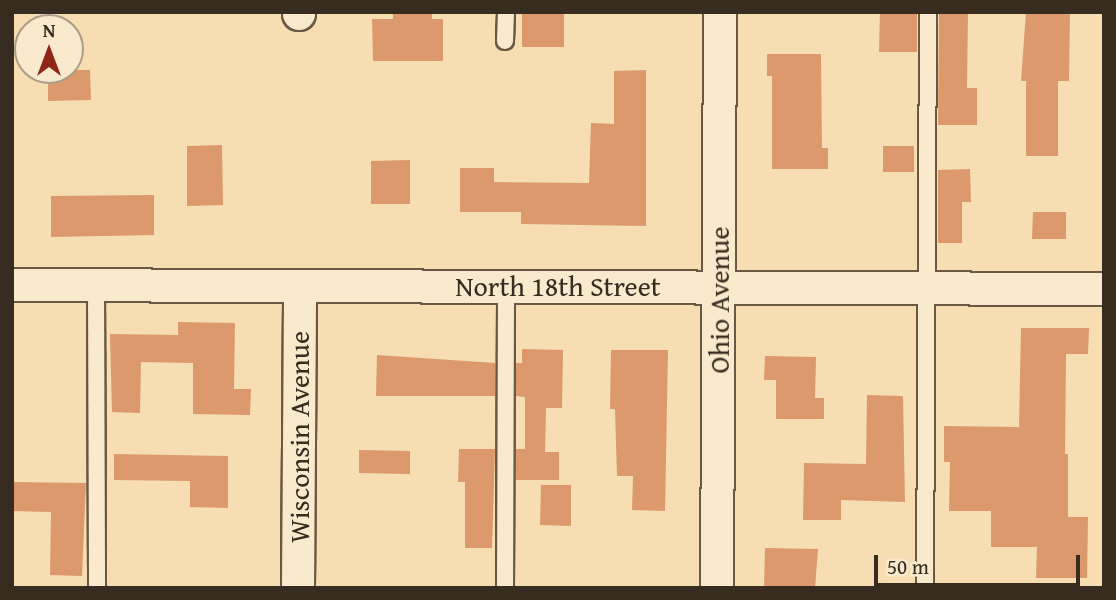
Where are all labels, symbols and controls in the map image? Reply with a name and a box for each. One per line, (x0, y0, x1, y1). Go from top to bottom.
north arrow (14, 14, 84, 84)
text: N (43, 16, 55, 44)
street label: Ohio Avenue (702, 226, 736, 374)
street label: North 18th Street (455, 269, 661, 303)
street label: Wisconsin Avenue (282, 331, 316, 543)
scale bar (878, 540, 1084, 584)
text: 50 m (887, 551, 929, 582)

